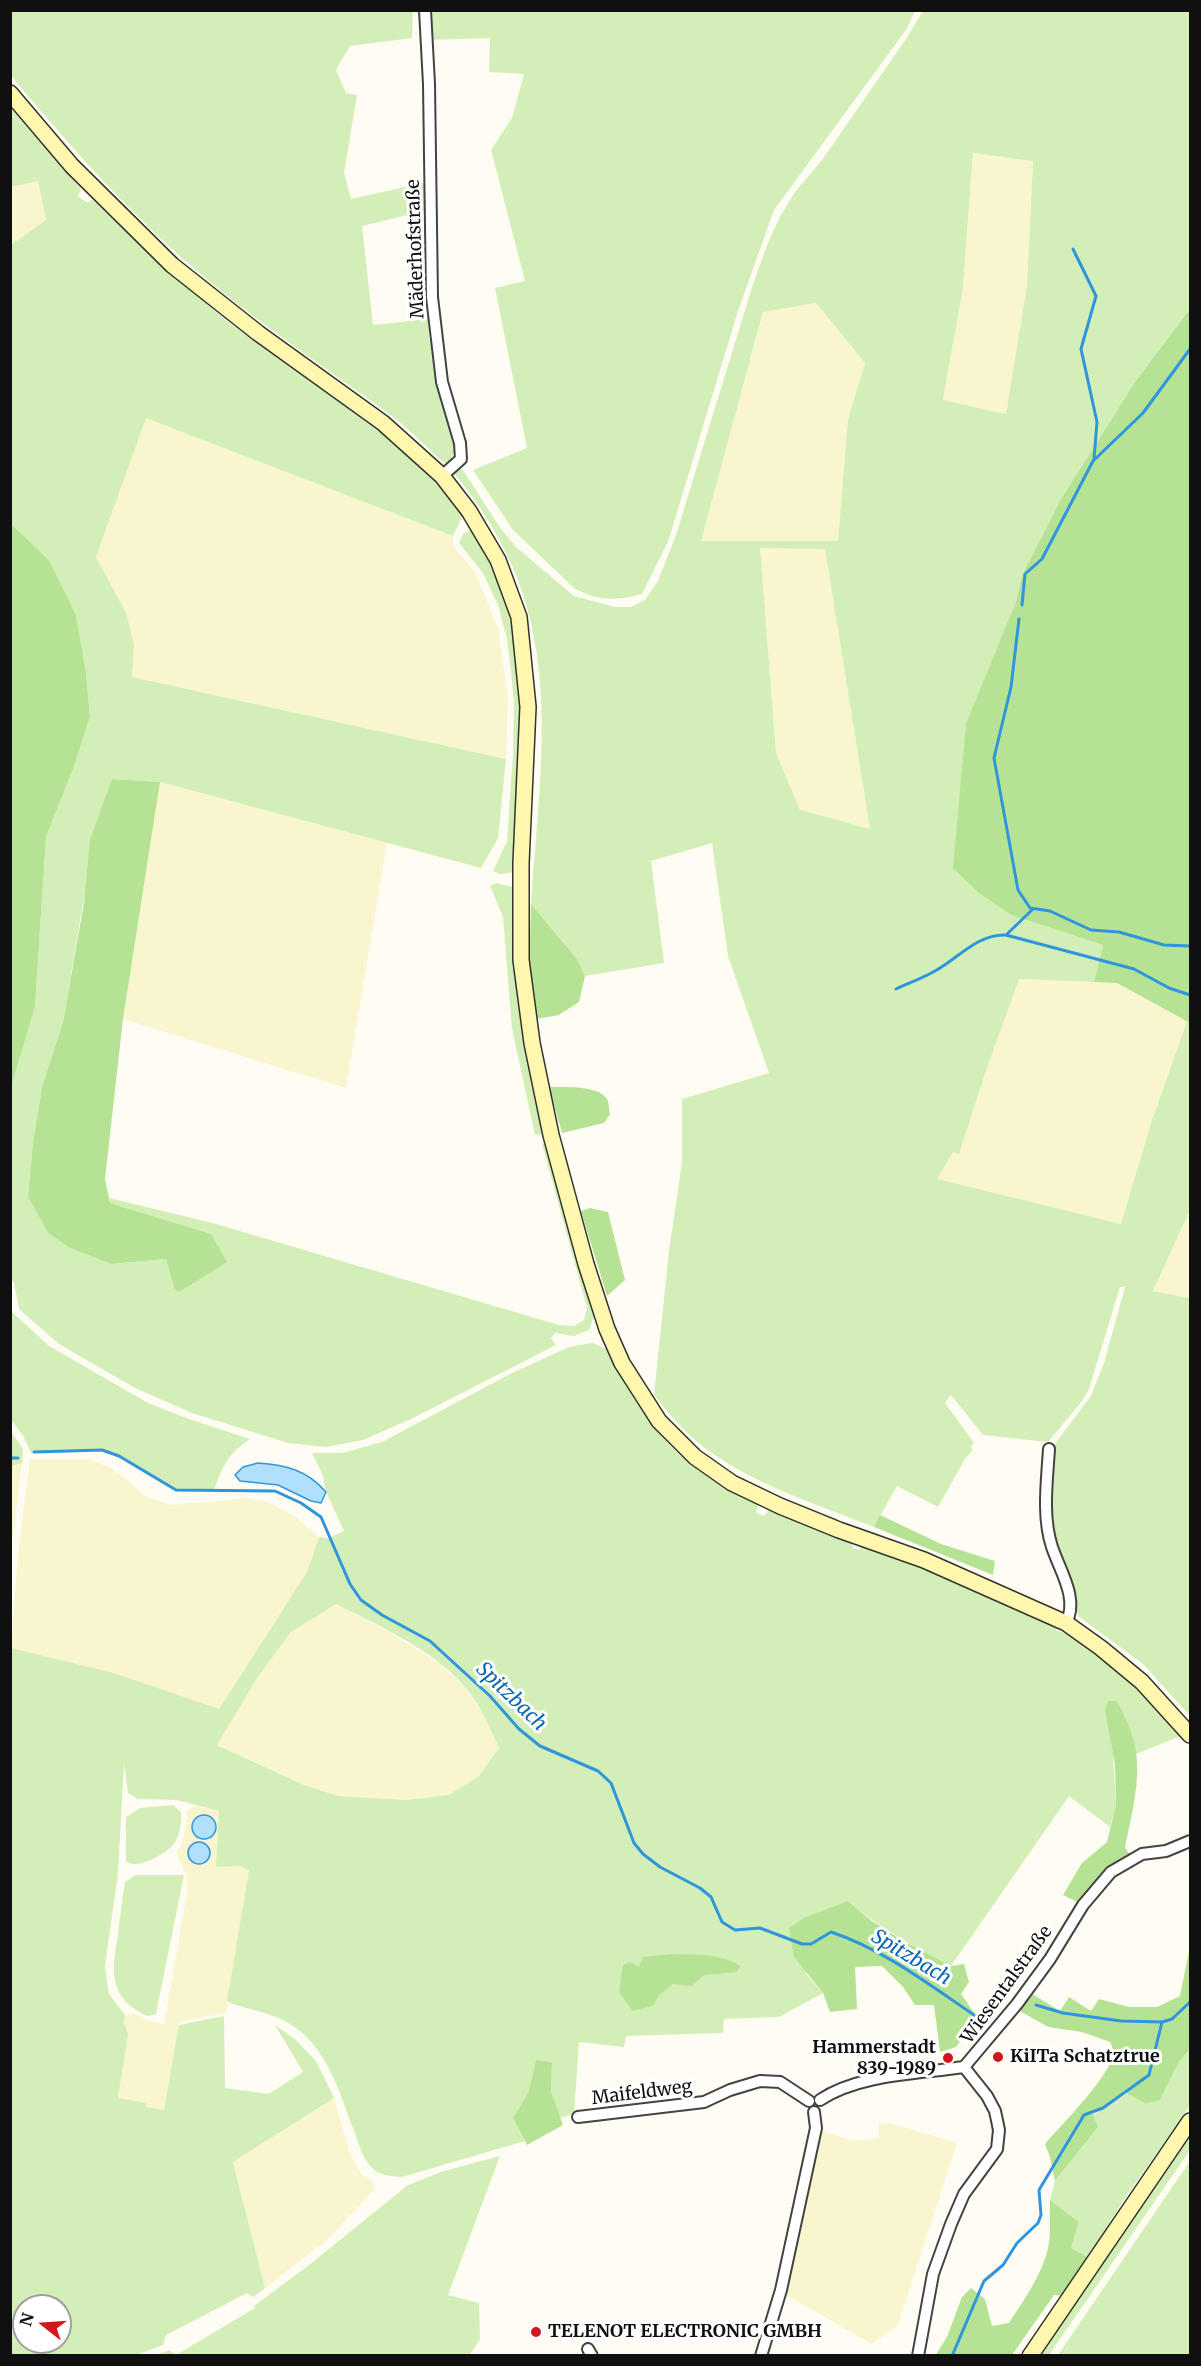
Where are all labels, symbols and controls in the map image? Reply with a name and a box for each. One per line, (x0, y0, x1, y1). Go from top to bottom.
street label: Mäderhofstraße (403, 179, 429, 319)
water label: Spitzbach (471, 1658, 551, 1736)
street label: Wiesentalstraße (957, 1922, 1057, 2048)
water label: Spitzbach (867, 1925, 955, 1991)
place label: Hammerstadt 839-1989 (812, 2037, 936, 2080)
place label: KiITa Schatztrue (1010, 2046, 1160, 2068)
marker: KiITa Schatztrue (991, 2050, 1005, 2064)
marker: Hammerstadt 839-1989 (941, 2051, 955, 2065)
street label: Maifeldweg (591, 2076, 693, 2110)
north arrow (12, 2294, 72, 2354)
text: N (15, 2310, 38, 2328)
place label: TELENOT ELECTRONIC GMBH (548, 2321, 822, 2343)
marker: TELENOT ELECTRONIC GMBH (529, 2325, 543, 2339)

